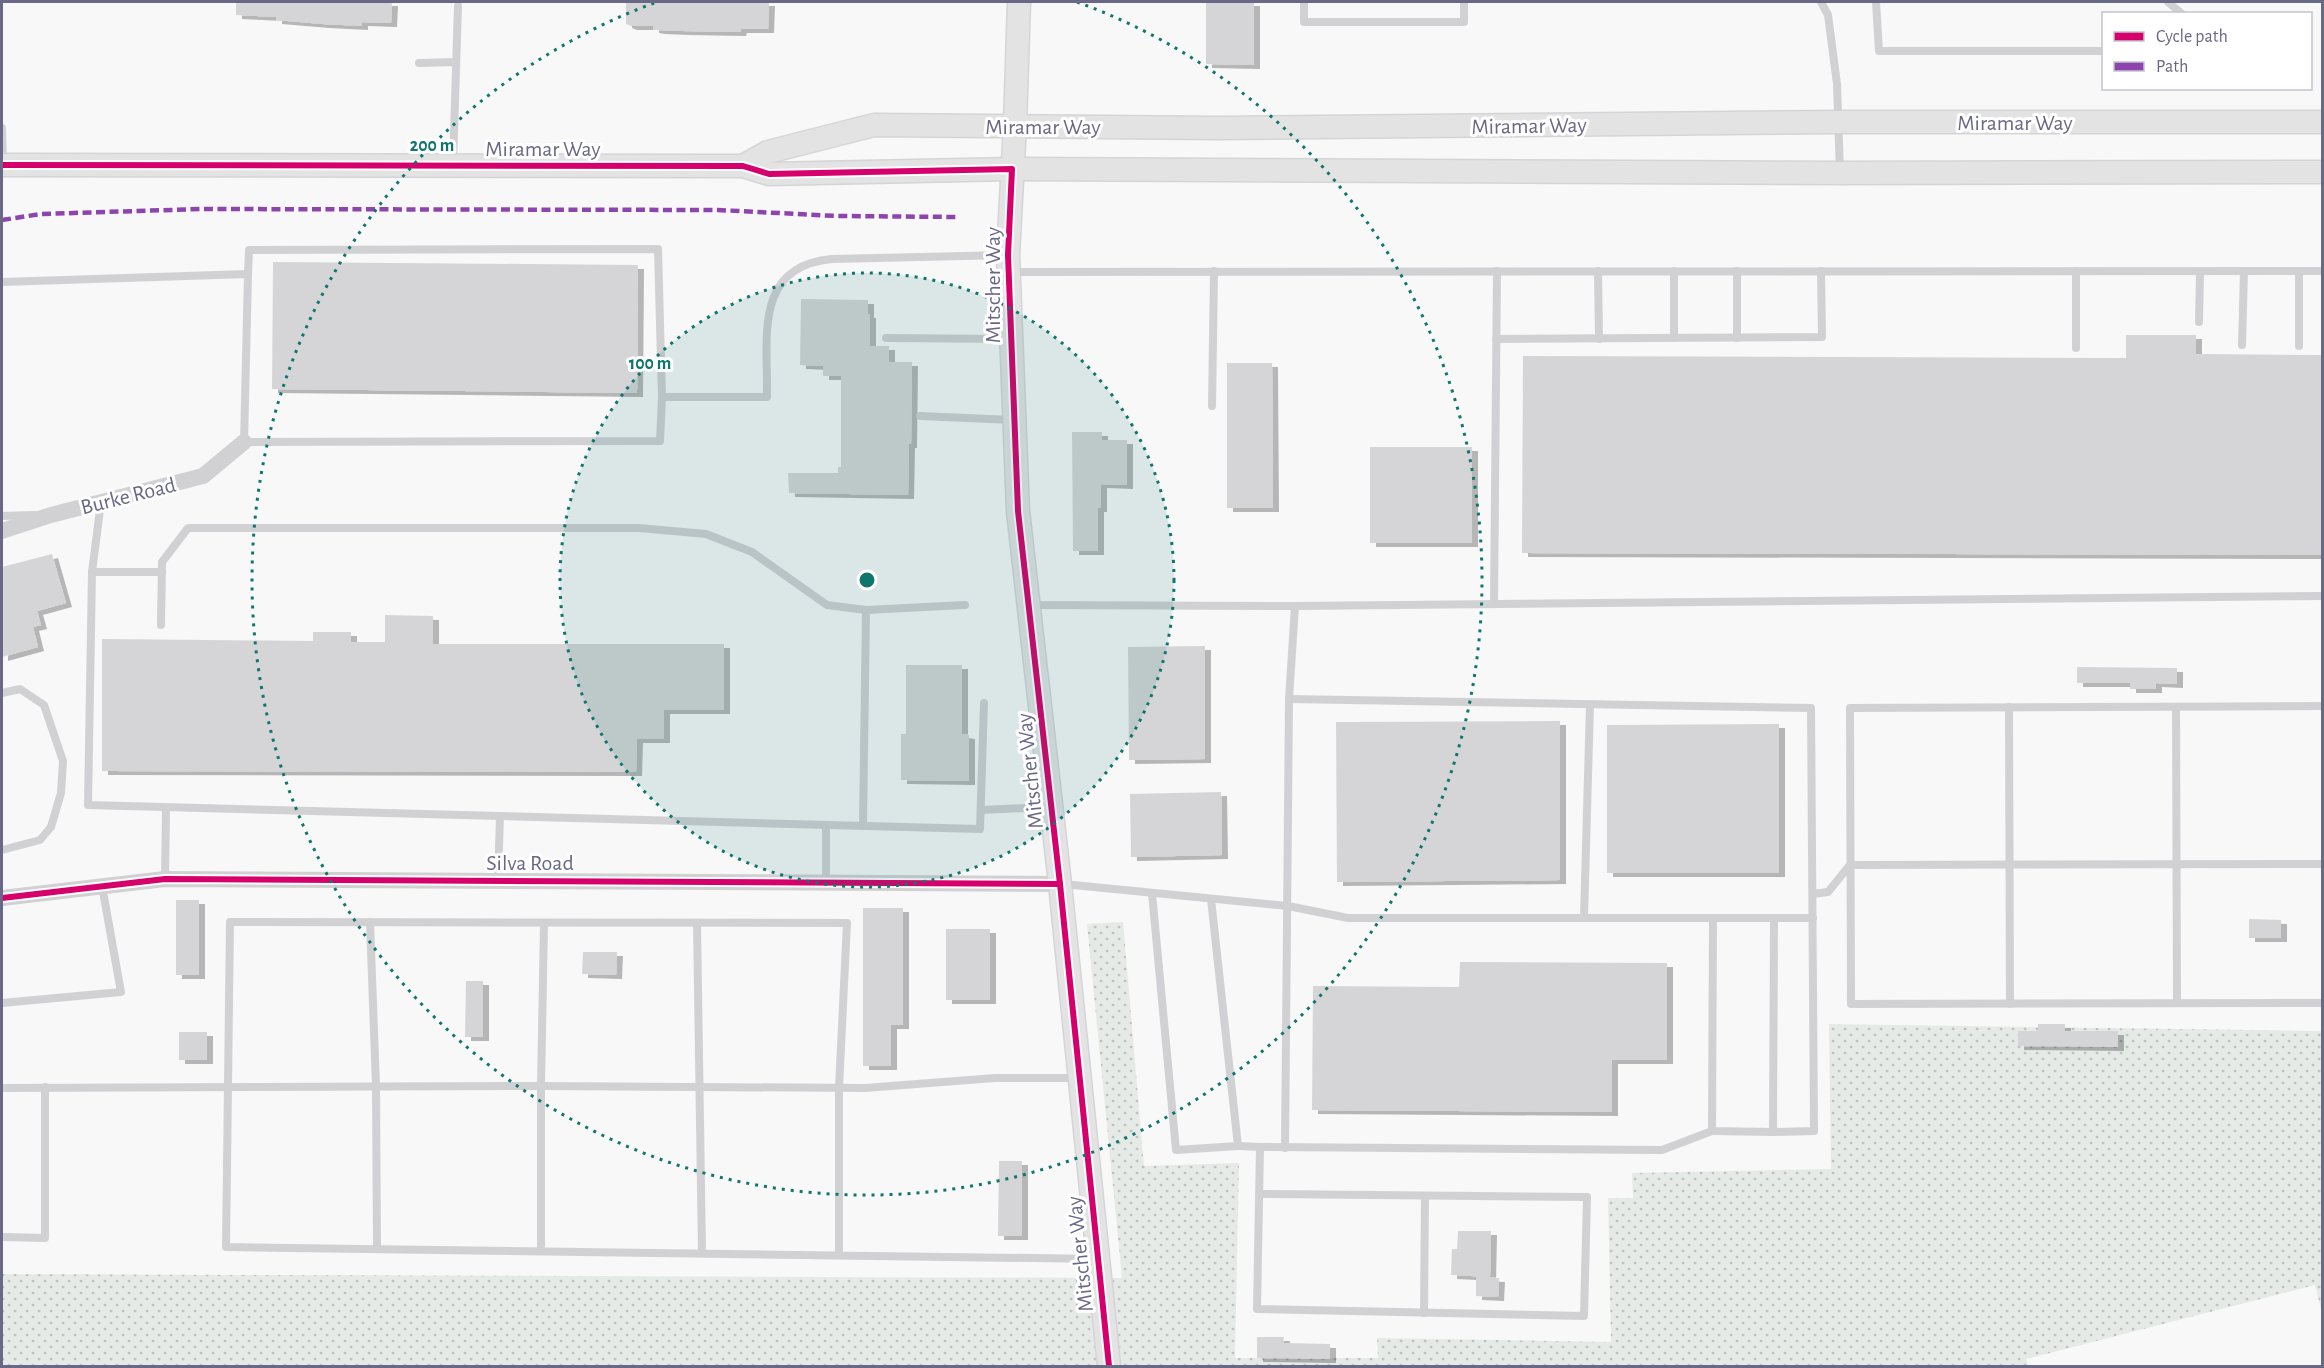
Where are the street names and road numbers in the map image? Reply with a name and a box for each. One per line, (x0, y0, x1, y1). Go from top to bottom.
street label: Miramar Way (1957, 112, 2073, 134)
street label: Miramar Way (1471, 114, 1588, 138)
street label: Miramar Way (985, 116, 1101, 138)
street label: Miramar Way (485, 138, 601, 160)
street label: Mitscher Way (982, 226, 1004, 343)
street label: Burke Road (78, 474, 178, 518)
street label: Mitscher Way (1013, 711, 1047, 830)
street label: Silva Road (486, 852, 574, 874)
street label: Mitscher Way (1063, 1194, 1097, 1313)

